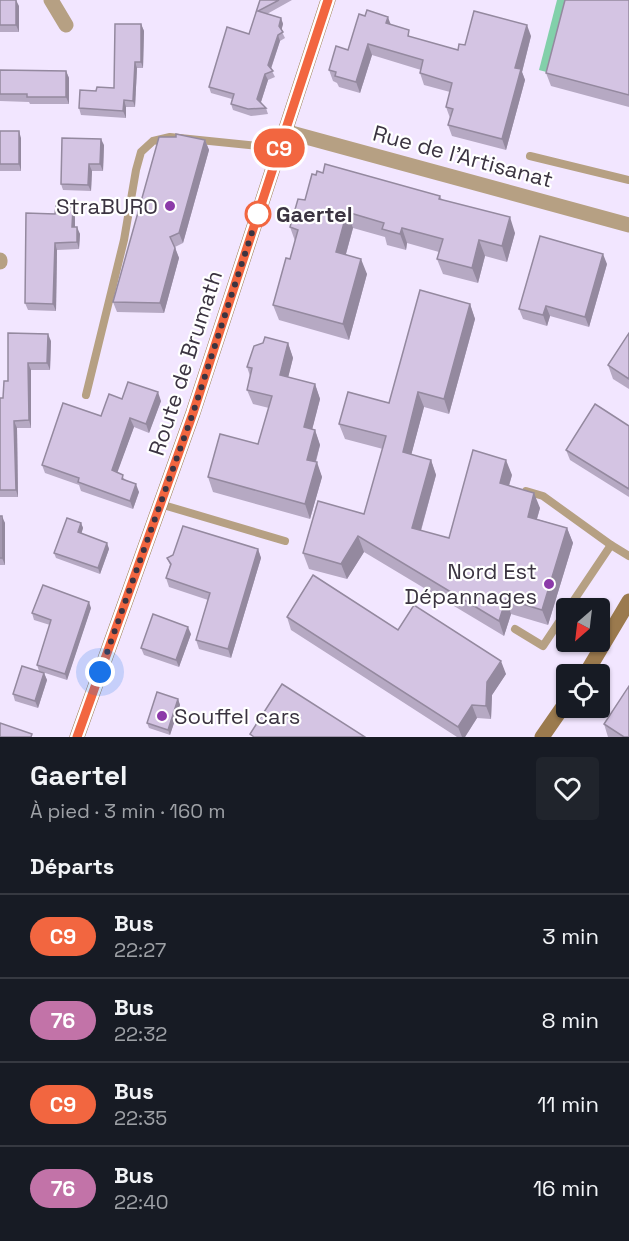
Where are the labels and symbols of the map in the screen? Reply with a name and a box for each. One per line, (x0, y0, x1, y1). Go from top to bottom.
street label: Rue de l'Artisanat (370, 119, 556, 193)
line badge: C9 (252, 128, 306, 168)
place label: StraBURO (56, 192, 158, 220)
marker: StraBURO (163, 199, 177, 213)
place label: Gaertel (276, 200, 353, 228)
marker: Gaertel (245, 201, 271, 227)
street label: Route de Brumath (142, 267, 228, 459)
place label: Nord Est Dépannages (405, 557, 537, 610)
marker: Nord Est Dépannages (542, 577, 556, 591)
north arrow (556, 598, 610, 652)
your location (85, 657, 115, 687)
place label: Souffel cars (174, 702, 300, 730)
marker: Souffel cars (155, 709, 169, 723)

